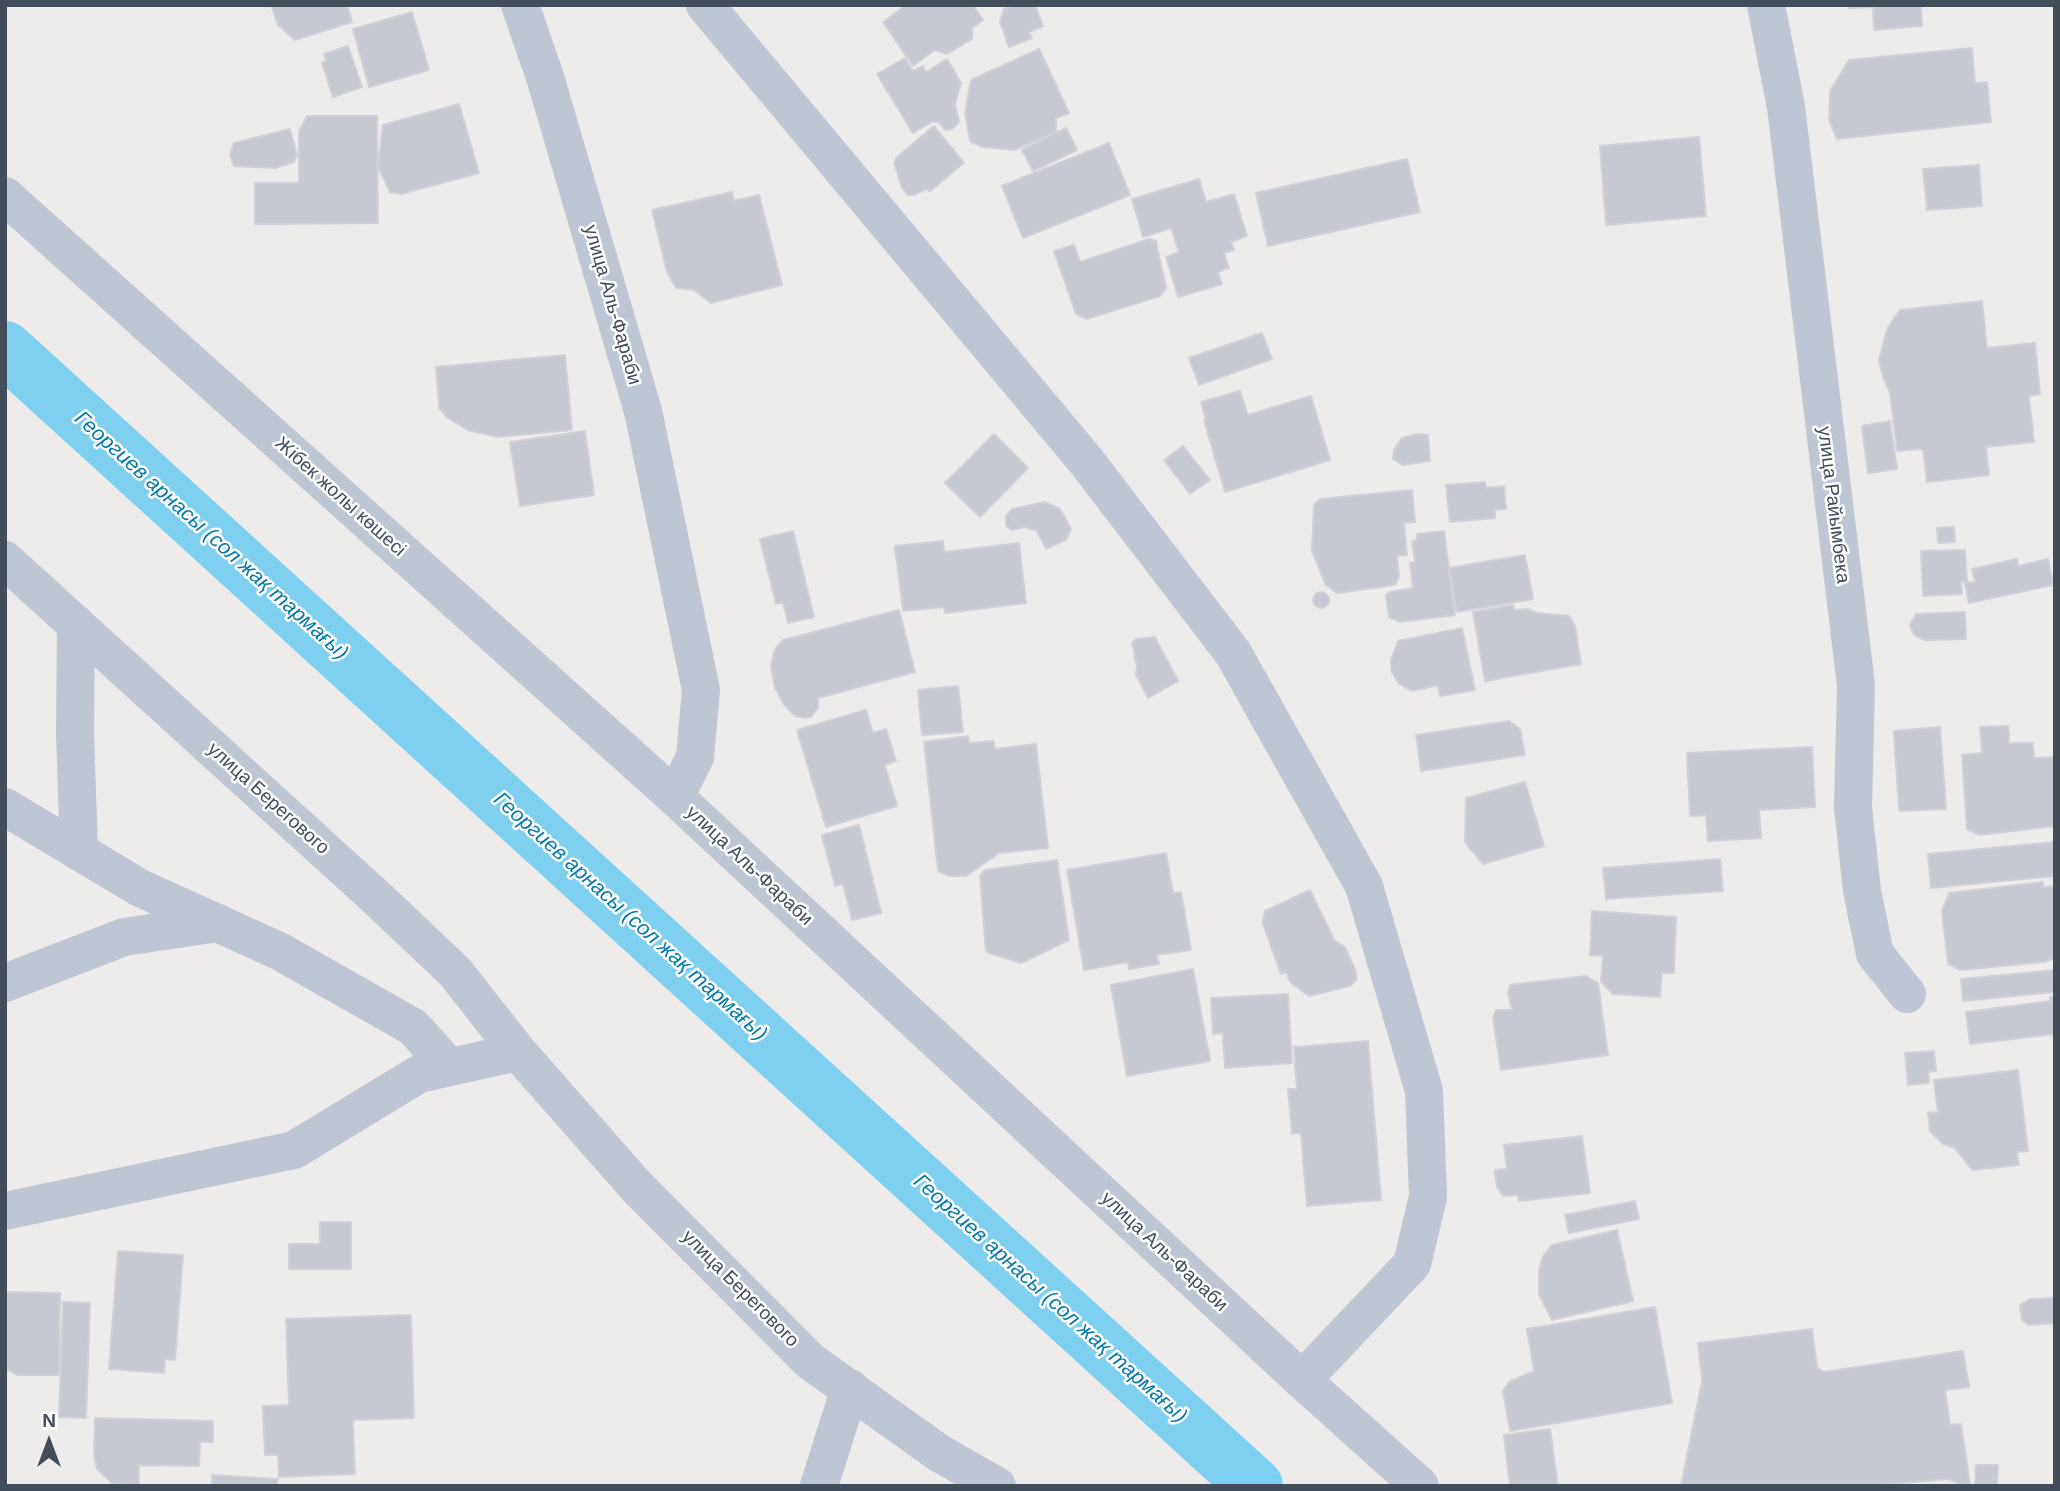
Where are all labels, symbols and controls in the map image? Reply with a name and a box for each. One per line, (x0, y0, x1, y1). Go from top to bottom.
street label: улица Аль-Фараби (578, 222, 646, 388)
water label: Георгиев арнасы (сол жақ тармағы) (69, 406, 353, 666)
street label: улица Райымбека (1812, 425, 1854, 585)
street label: Жібек жолы көшесі (270, 432, 410, 562)
street label: улица Берегового (202, 738, 334, 860)
water label: Георгиев арнасы (сол жақ тармағы) (488, 787, 772, 1047)
street label: улица Аль-Фараби (681, 801, 817, 931)
water label: Георгиев арнасы (сол жақ тармағы) (908, 1169, 1192, 1429)
street label: улица Аль-Фараби (1096, 1187, 1232, 1317)
street label: улица Берегового (677, 1226, 803, 1352)
north arrow (14, 1407, 84, 1477)
text: N (42, 1410, 56, 1431)

